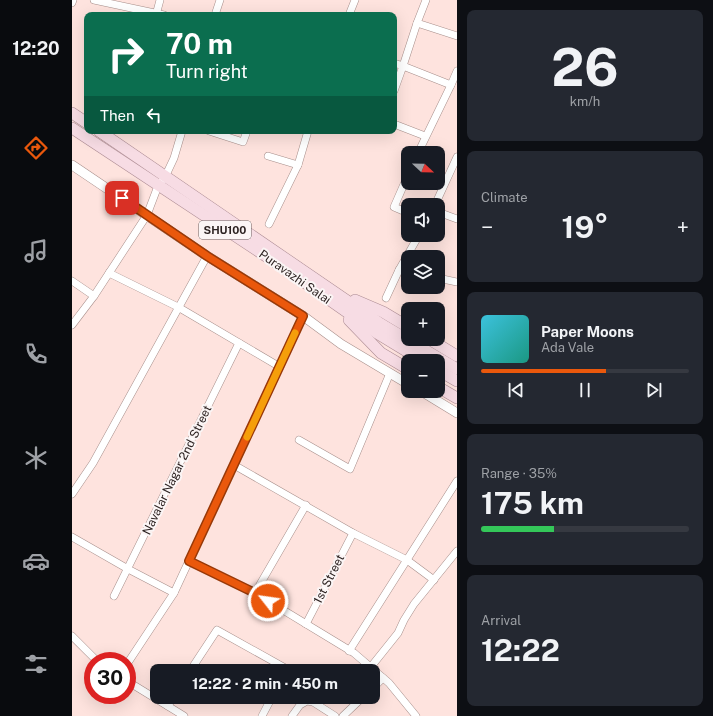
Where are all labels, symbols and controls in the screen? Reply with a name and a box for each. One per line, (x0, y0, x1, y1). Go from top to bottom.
text: 70 m (166, 27, 233, 60)
icon: right (100, 28, 152, 80)
text: 26 (551, 37, 619, 98)
text: 12:20 (12, 38, 60, 59)
text: Turn right (166, 61, 248, 82)
text: km/h (570, 94, 600, 109)
icon: left (143, 104, 165, 126)
text: Then (100, 107, 135, 124)
icon: directions (22, 134, 50, 162)
north arrow (401, 146, 445, 190)
map controls (401, 146, 445, 398)
pin (105, 181, 139, 215)
icon: arrive (111, 187, 133, 209)
text: Climate (481, 190, 528, 205)
button: sound (401, 198, 445, 242)
text: 19° (562, 209, 608, 245)
text: − (481, 214, 493, 240)
text: + (677, 214, 689, 240)
road number: SHU100 (199, 221, 251, 239)
icon: music (22, 237, 50, 265)
street label: Puravazhi Salai (256, 247, 334, 307)
button: layers (401, 250, 445, 294)
button: + (401, 302, 445, 346)
text: Paper Moons (541, 323, 634, 340)
icon: phone (22, 340, 50, 368)
text: Ada Vale (541, 340, 594, 355)
button: − (401, 354, 445, 398)
icon: previous (505, 379, 527, 401)
icon: pause (574, 379, 596, 401)
icon: next (643, 379, 665, 401)
street label: Navalar Nagar 2nd Street (140, 403, 215, 537)
icon: climate (22, 444, 50, 472)
text: Range · 35% (481, 466, 557, 481)
text: 175 km (481, 485, 584, 521)
icon: car (22, 547, 50, 575)
street label: 1st Street (311, 552, 348, 606)
position arrow (247, 580, 289, 622)
text: Arrival (481, 613, 521, 628)
text: 12:22 (481, 632, 560, 668)
icon: filters (22, 650, 50, 678)
speed limit sign: 30 (84, 652, 136, 704)
text: 12:22 · 2 min · 450 m (192, 675, 338, 692)

